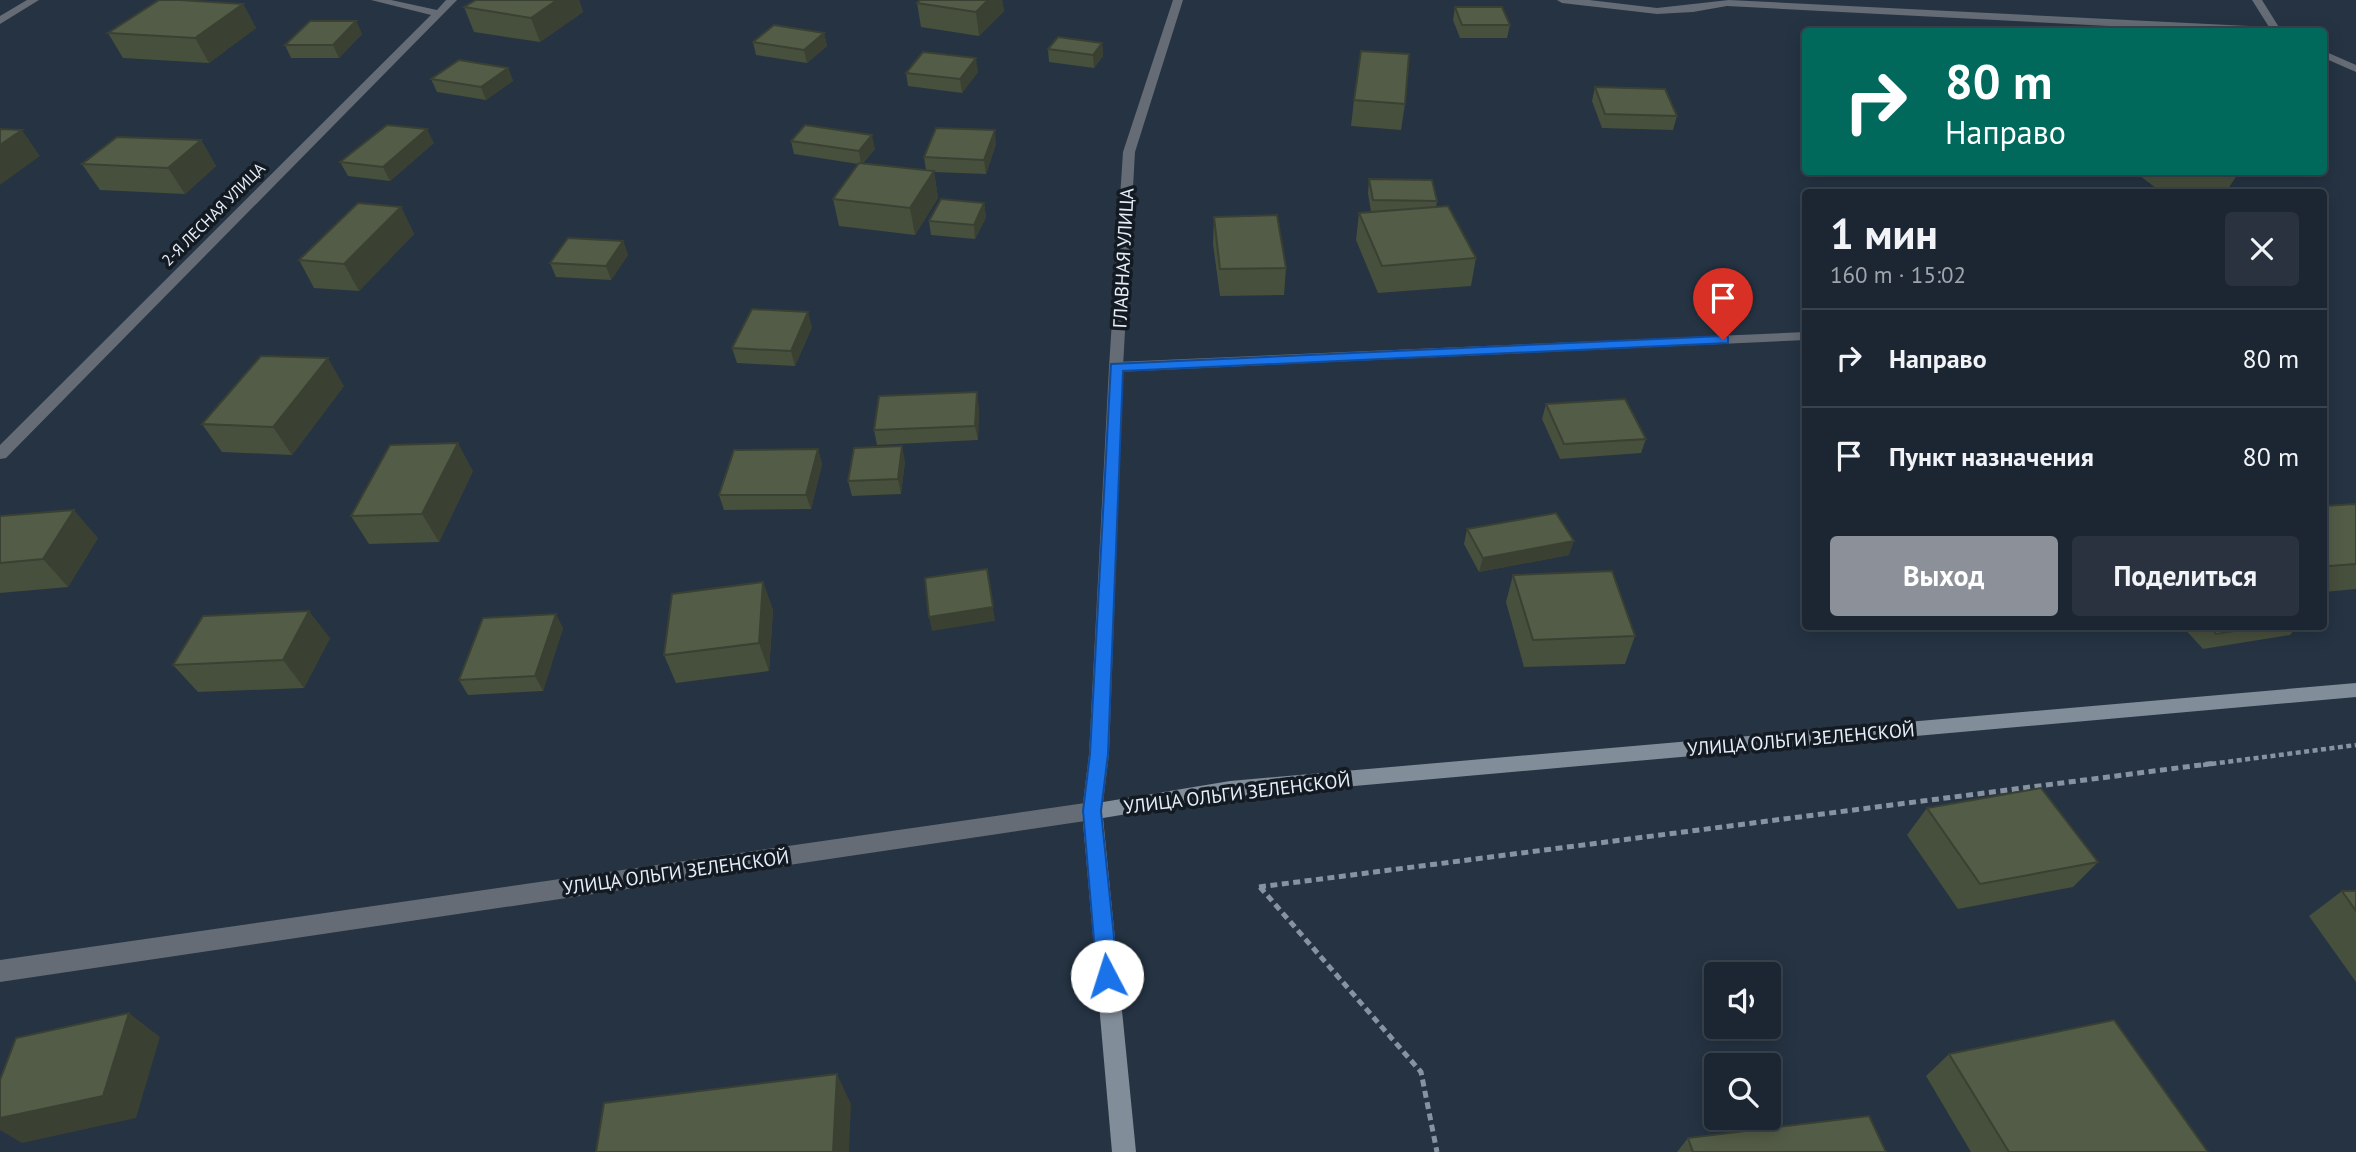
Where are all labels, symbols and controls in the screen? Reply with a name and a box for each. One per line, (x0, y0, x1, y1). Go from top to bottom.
text: 80 m (1945, 49, 2052, 113)
icon: right (1830, 56, 1921, 147)
text: Направо (1945, 111, 2066, 153)
street label: 2-Я ЛЕСНАЯ УЛИЦА (157, 158, 269, 270)
street label: ГЛАВНАЯ УЛИЦА (1107, 187, 1139, 329)
text: 1 мин (1830, 206, 1938, 261)
button: close (2225, 212, 2299, 286)
text: 160 m · 15:02 (1830, 260, 1966, 289)
pin (1693, 268, 1753, 340)
icon: arrive (1704, 279, 1742, 317)
icon: right (1830, 339, 1868, 377)
text: Направо (1889, 342, 1987, 375)
text: 80 m (2243, 342, 2299, 375)
icon: arrive (1830, 437, 1868, 475)
text: Пункт назначения (1889, 440, 2094, 473)
text: 80 m (2243, 440, 2299, 473)
button: Выход (1830, 536, 2058, 616)
button: Поделиться (2072, 536, 2299, 616)
street label: УЛИЦА ОЛЬГИ ЗЕЛЕНСКОЙ (1686, 717, 1916, 761)
street label: УЛИЦА ОЛЬГИ ЗЕЛЕНСКОЙ (1122, 767, 1352, 819)
street label: УЛИЦА ОЛЬГИ ЗЕЛЕНСКОЙ (561, 844, 791, 900)
position arrow (1070, 939, 1144, 1013)
map controls (1704, 962, 1781, 1130)
button: sound (1704, 962, 1781, 1039)
button: search (1704, 1053, 1781, 1130)

